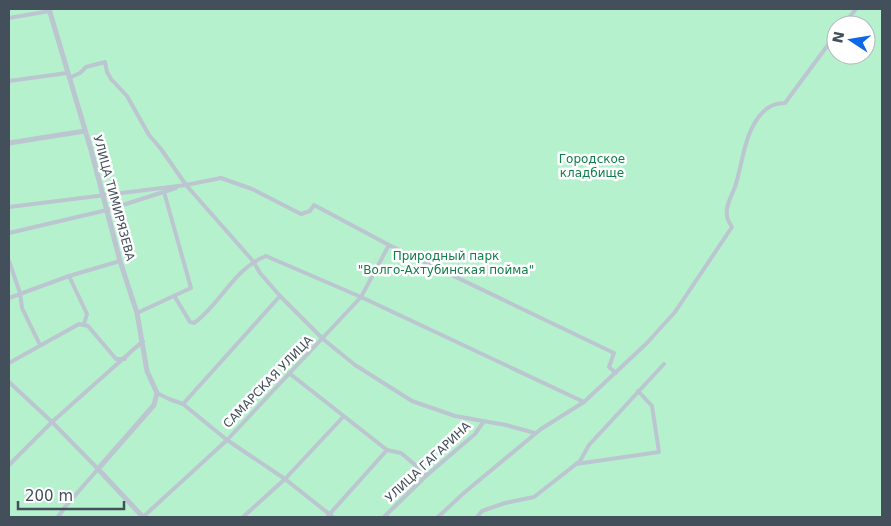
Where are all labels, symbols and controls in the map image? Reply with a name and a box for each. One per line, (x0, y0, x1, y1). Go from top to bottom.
north arrow (826, 15, 876, 65)
text: N (829, 30, 847, 45)
street label: УЛИЦА ТИМИРЯЗЕВА (90, 134, 138, 263)
park label: Городское кладбище (559, 152, 625, 180)
park label: Природный парк "Волго-Ахтубинская пойма" (358, 249, 534, 277)
street label: САМАРСКАЯ УЛИЦА (220, 333, 316, 431)
street label: УЛИЦА ГАГАРИНА (383, 418, 474, 505)
scale bar (18, 478, 124, 510)
text: 200 m (25, 487, 73, 505)

